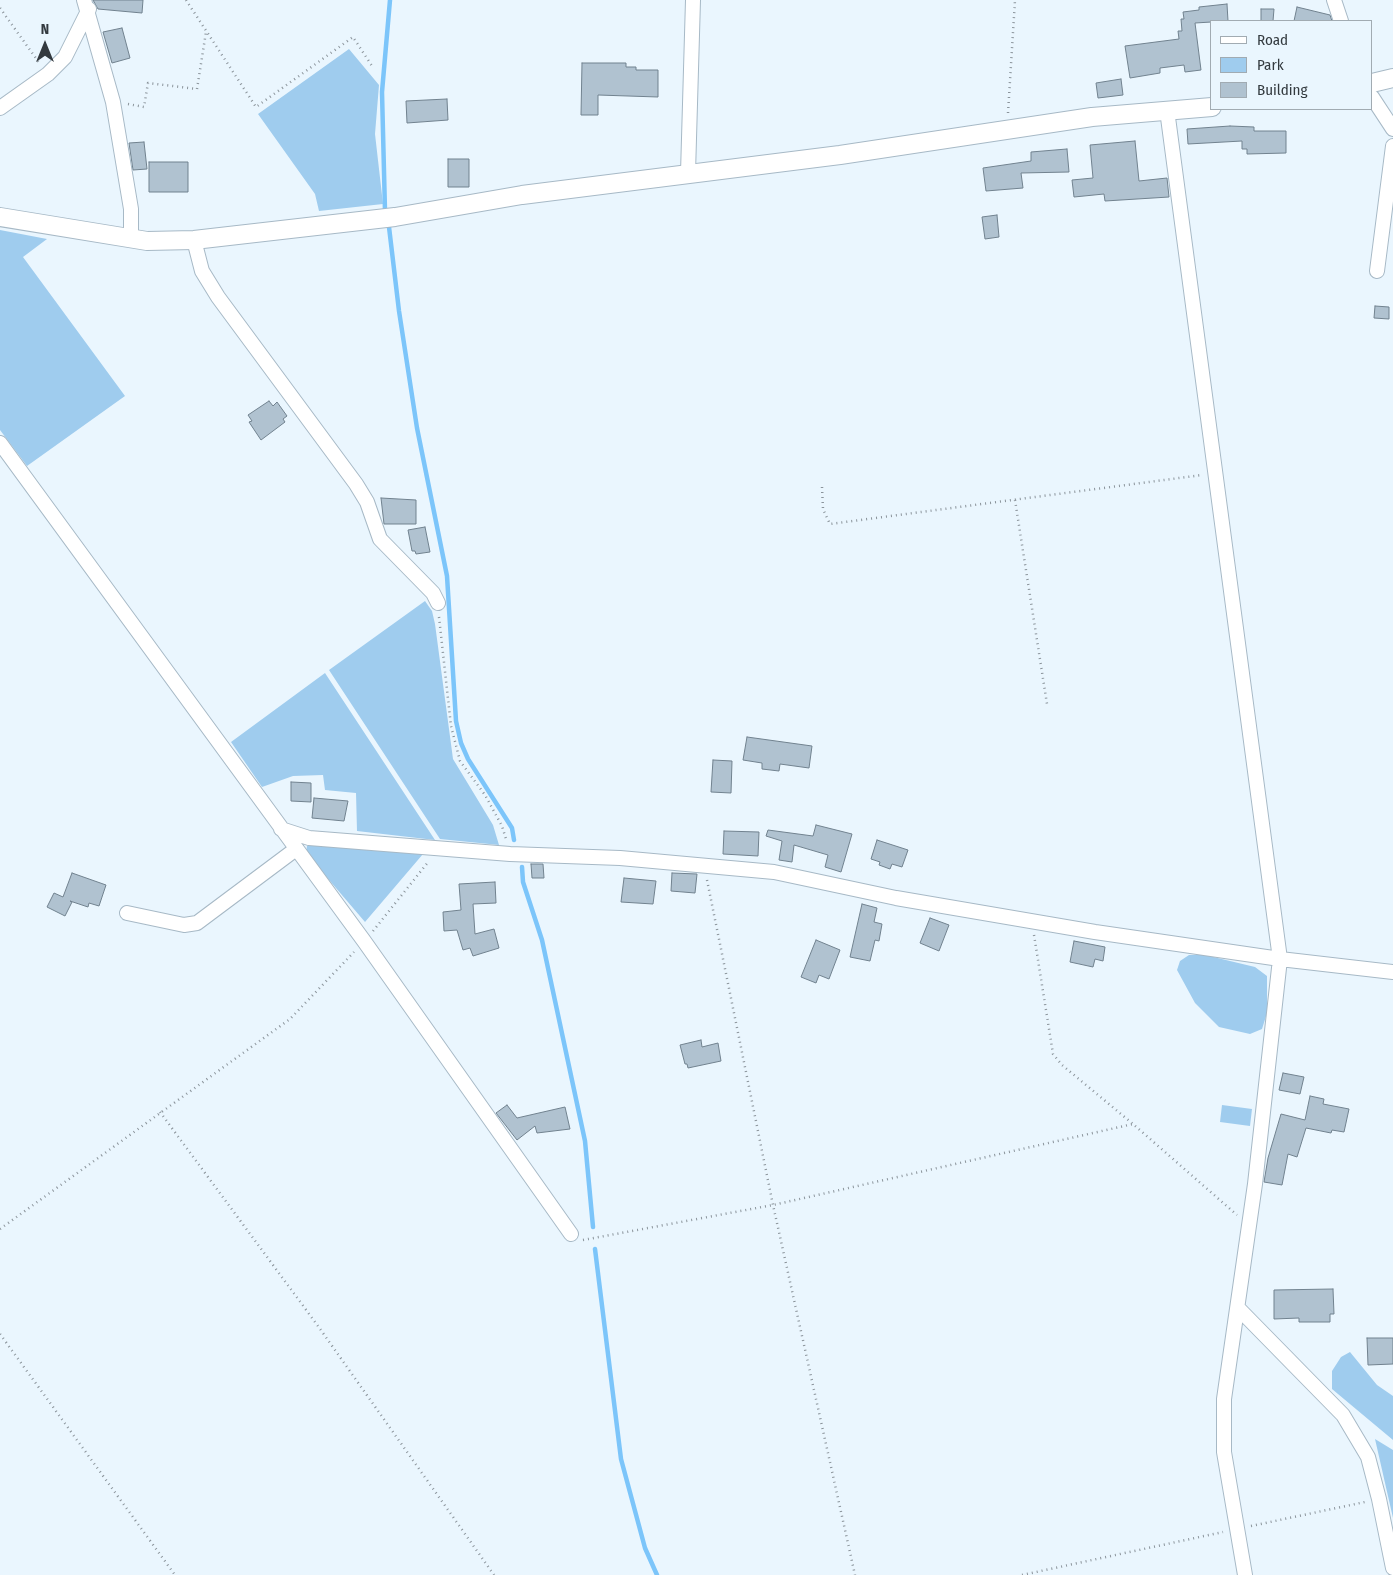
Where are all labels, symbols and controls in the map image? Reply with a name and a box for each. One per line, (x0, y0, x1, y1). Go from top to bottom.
north arrow (20, 20, 70, 70)
legend (1210, 20, 1373, 110)
text: N (41, 21, 49, 38)
text: Road (1257, 31, 1288, 49)
text: Park (1257, 56, 1284, 74)
text: Building (1257, 81, 1308, 99)

